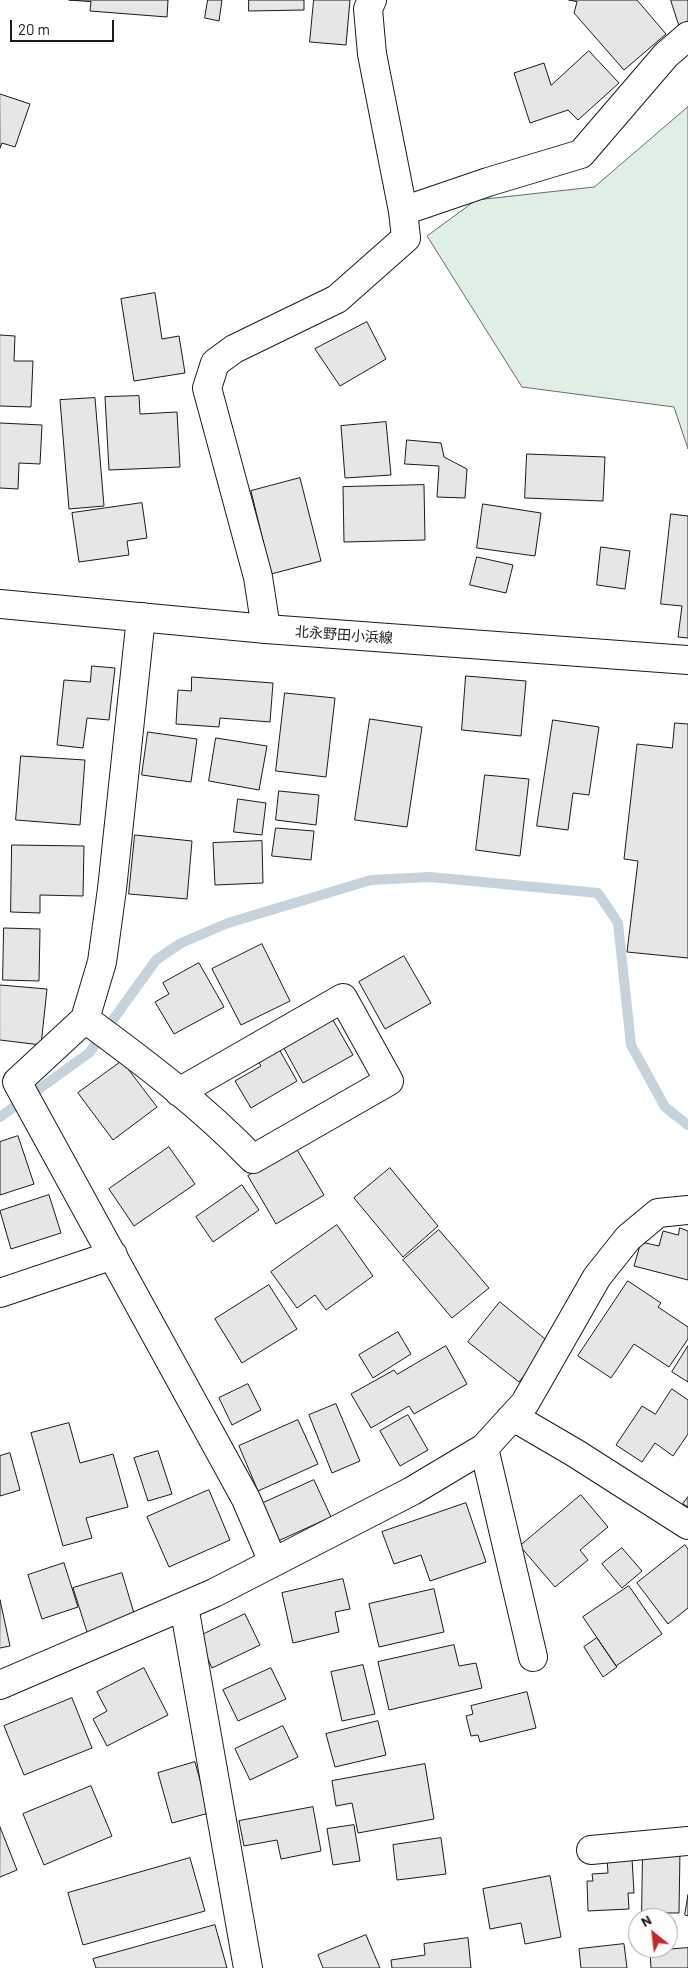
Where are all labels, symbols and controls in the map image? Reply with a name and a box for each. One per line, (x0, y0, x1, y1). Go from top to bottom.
scale bar (12, 10, 116, 42)
text: 20 m (18, 20, 50, 38)
street label: 北永野田小浜線 (295, 623, 393, 647)
north arrow (628, 1908, 678, 1958)
text: N (638, 1911, 654, 1930)

